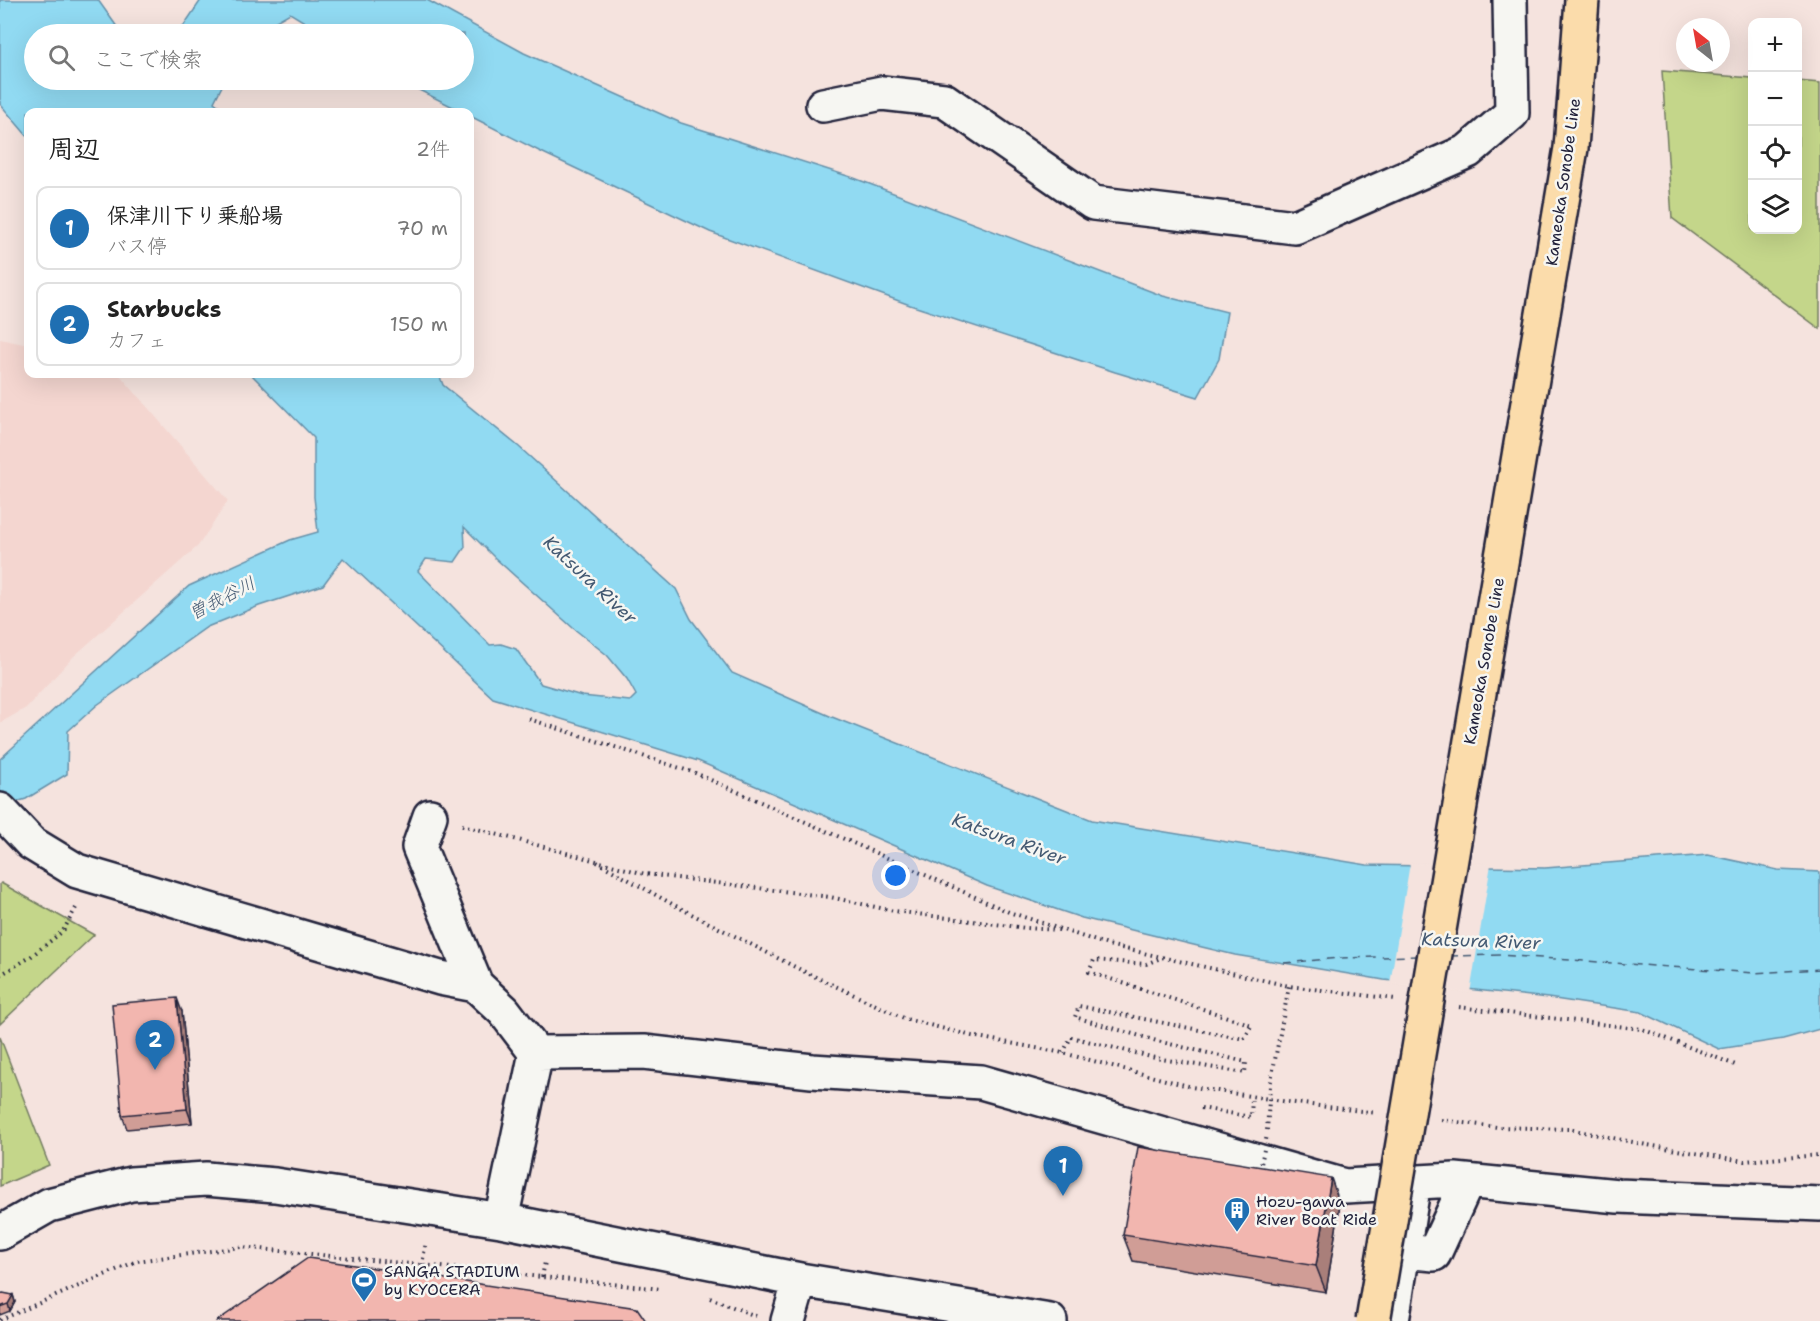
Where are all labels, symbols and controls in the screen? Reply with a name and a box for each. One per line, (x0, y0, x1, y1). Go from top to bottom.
north arrow (1676, 18, 1730, 72)
map controls (1748, 18, 1802, 234)
button: + (1748, 18, 1802, 72)
search box (24, 24, 474, 90)
icon: search (45, 41, 78, 74)
text: ここで検索 (93, 45, 203, 74)
button: − (1748, 72, 1802, 126)
street label: Kameoka Sonobe Line (1541, 97, 1585, 267)
button: locate (1748, 126, 1802, 180)
text: 周辺 (48, 131, 100, 166)
text: 2件 (416, 136, 450, 162)
button: layers (1748, 180, 1802, 234)
text: 保津川下り乗船場 (107, 201, 283, 230)
text: 1 (65, 215, 74, 241)
text: 70 m (396, 215, 448, 241)
text: バス停 (107, 233, 167, 259)
text: Starbucks (107, 295, 221, 324)
text: 2 (63, 311, 77, 337)
text: 150 m (390, 311, 448, 337)
text: カフェ (107, 327, 167, 353)
water label: Katsura River (538, 530, 642, 630)
water label: 曽我谷川 (184, 571, 260, 625)
street label: Kameoka Sonobe Line (1459, 576, 1509, 746)
water label: Katsura River (949, 807, 1070, 871)
your location (881, 861, 910, 890)
water label: Katsura River (1421, 927, 1542, 955)
pin: 2 (136, 1020, 174, 1070)
pin: 1 (1044, 1146, 1082, 1196)
place label: Hozu-gawa River Boat Ride (1256, 1191, 1377, 1230)
building icon: Hozu-gawa River Boat Ride (1222, 1195, 1252, 1233)
place label: SANGA STADIUM by KYOCERA (384, 1261, 520, 1300)
sports icon: SANGA STADIUM by KYOCERA (349, 1265, 379, 1303)

